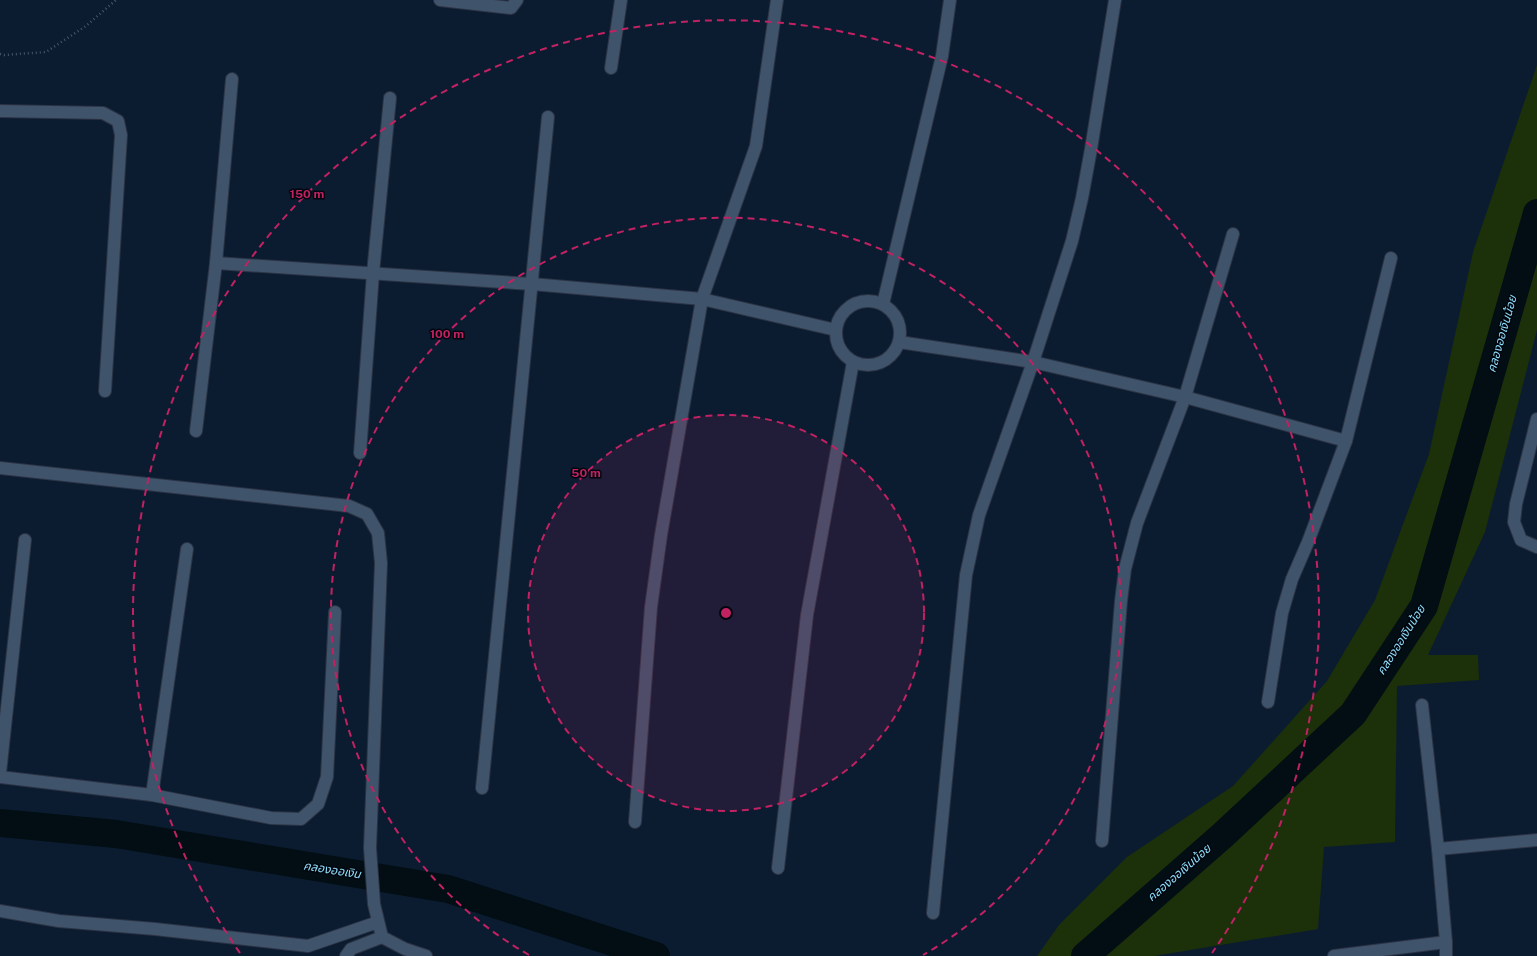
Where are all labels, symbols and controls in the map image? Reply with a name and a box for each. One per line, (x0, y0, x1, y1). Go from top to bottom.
text: 150 m (290, 187, 324, 201)
water label: คลองออเงินน้อย (1484, 293, 1520, 374)
text: 100 m (430, 327, 464, 341)
text: 50 m (571, 466, 601, 480)
water label: คลองออเงินน้อย (1374, 602, 1428, 677)
centre of rings (719, 606, 733, 620)
water label: คลองออเงินน้อย (1144, 841, 1214, 904)
water label: คลองออเงิน (302, 859, 362, 882)

